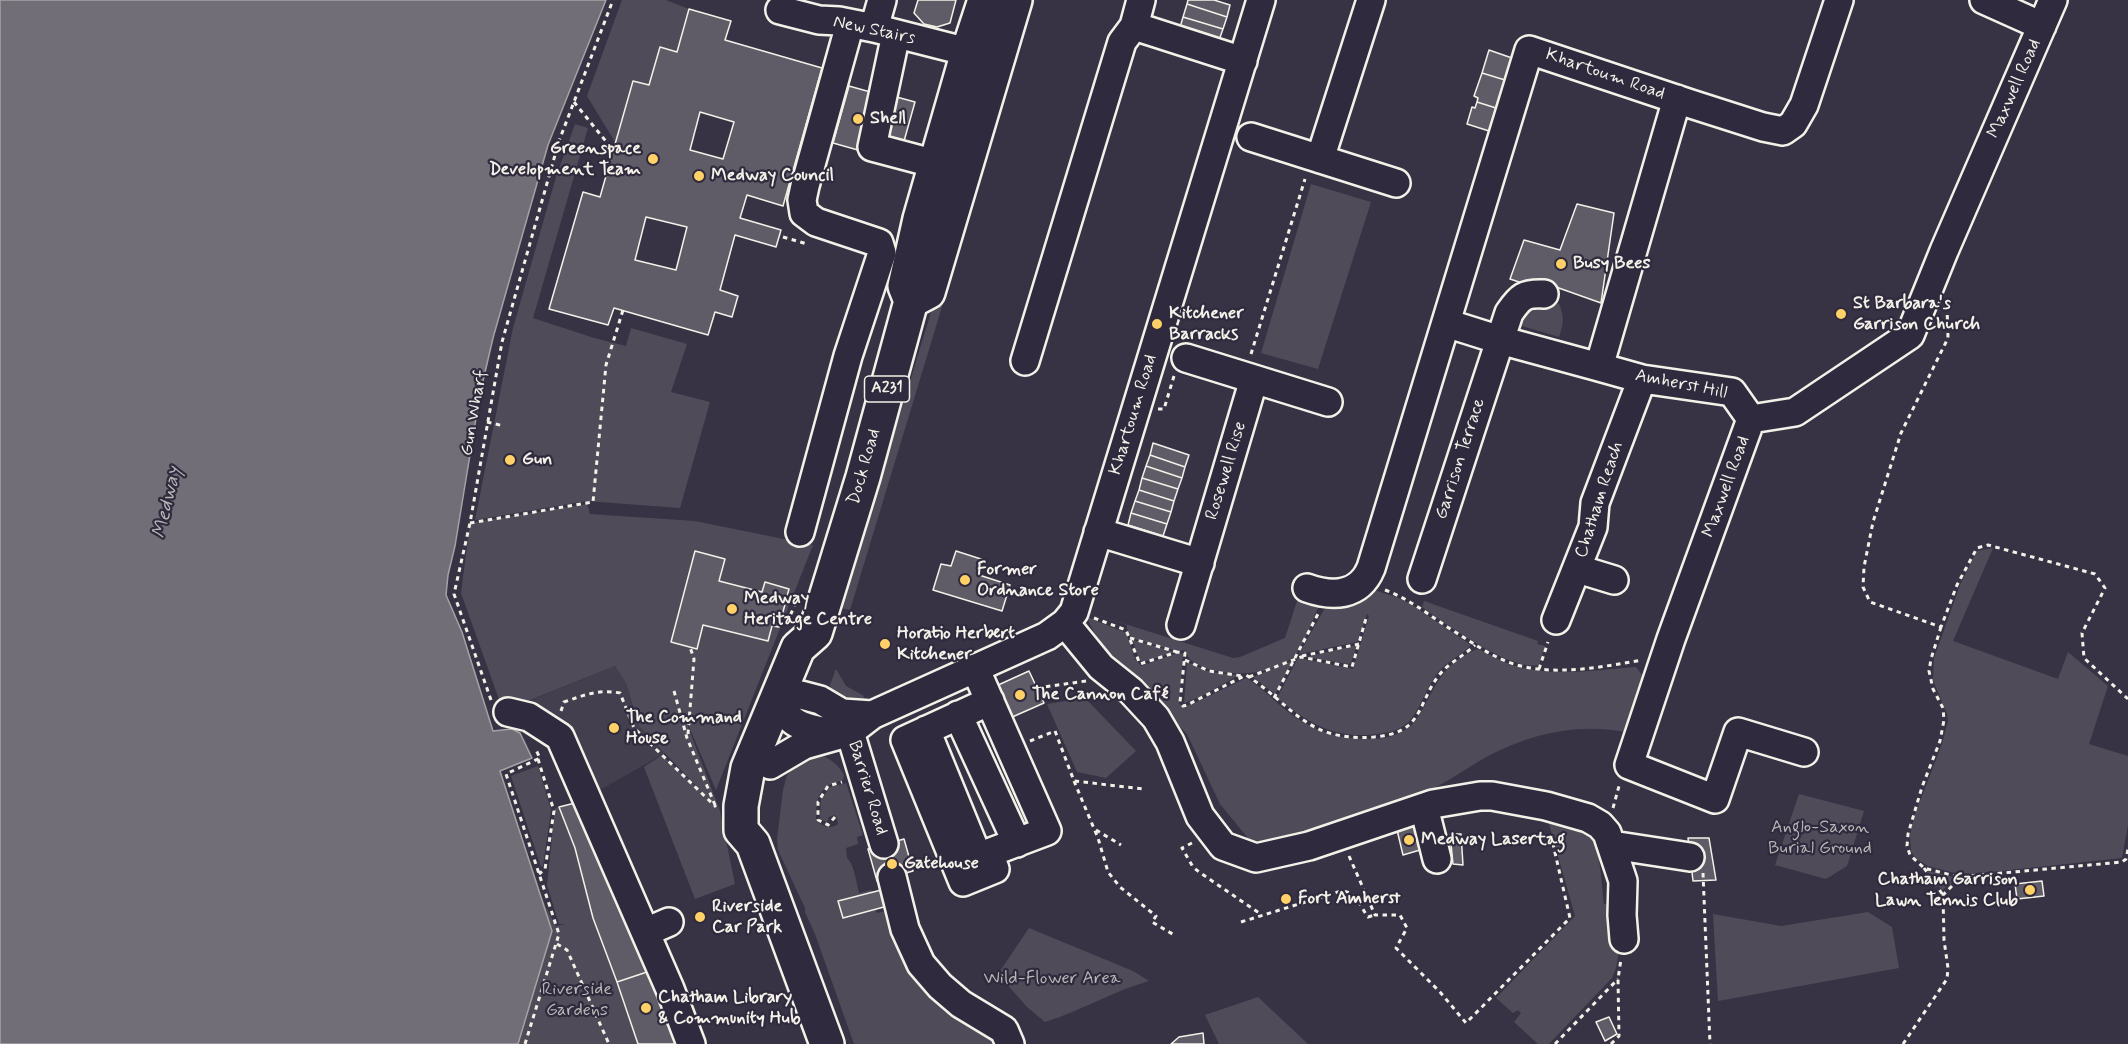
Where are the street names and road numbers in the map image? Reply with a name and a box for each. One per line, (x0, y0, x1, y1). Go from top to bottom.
street label: New Stairs (831, 12, 917, 50)
street label: Maxwell Road (1984, 36, 2046, 142)
street label: Khartoum Road (1542, 44, 1668, 106)
street label: Khartoum Road (1105, 352, 1163, 478)
street label: Amherst Hill (1633, 366, 1729, 404)
street label: Gun Wharf (457, 368, 493, 458)
road number: A231 (864, 376, 910, 402)
street label: Garrison Terrace (1431, 396, 1491, 522)
street label: Rosewell Rise (1202, 419, 1252, 523)
street label: Dock Road (844, 426, 886, 508)
street label: Maxwell Road (1699, 433, 1755, 541)
street label: Chatham Reach (1571, 439, 1629, 561)
street label: Barrier Road (842, 738, 892, 838)

